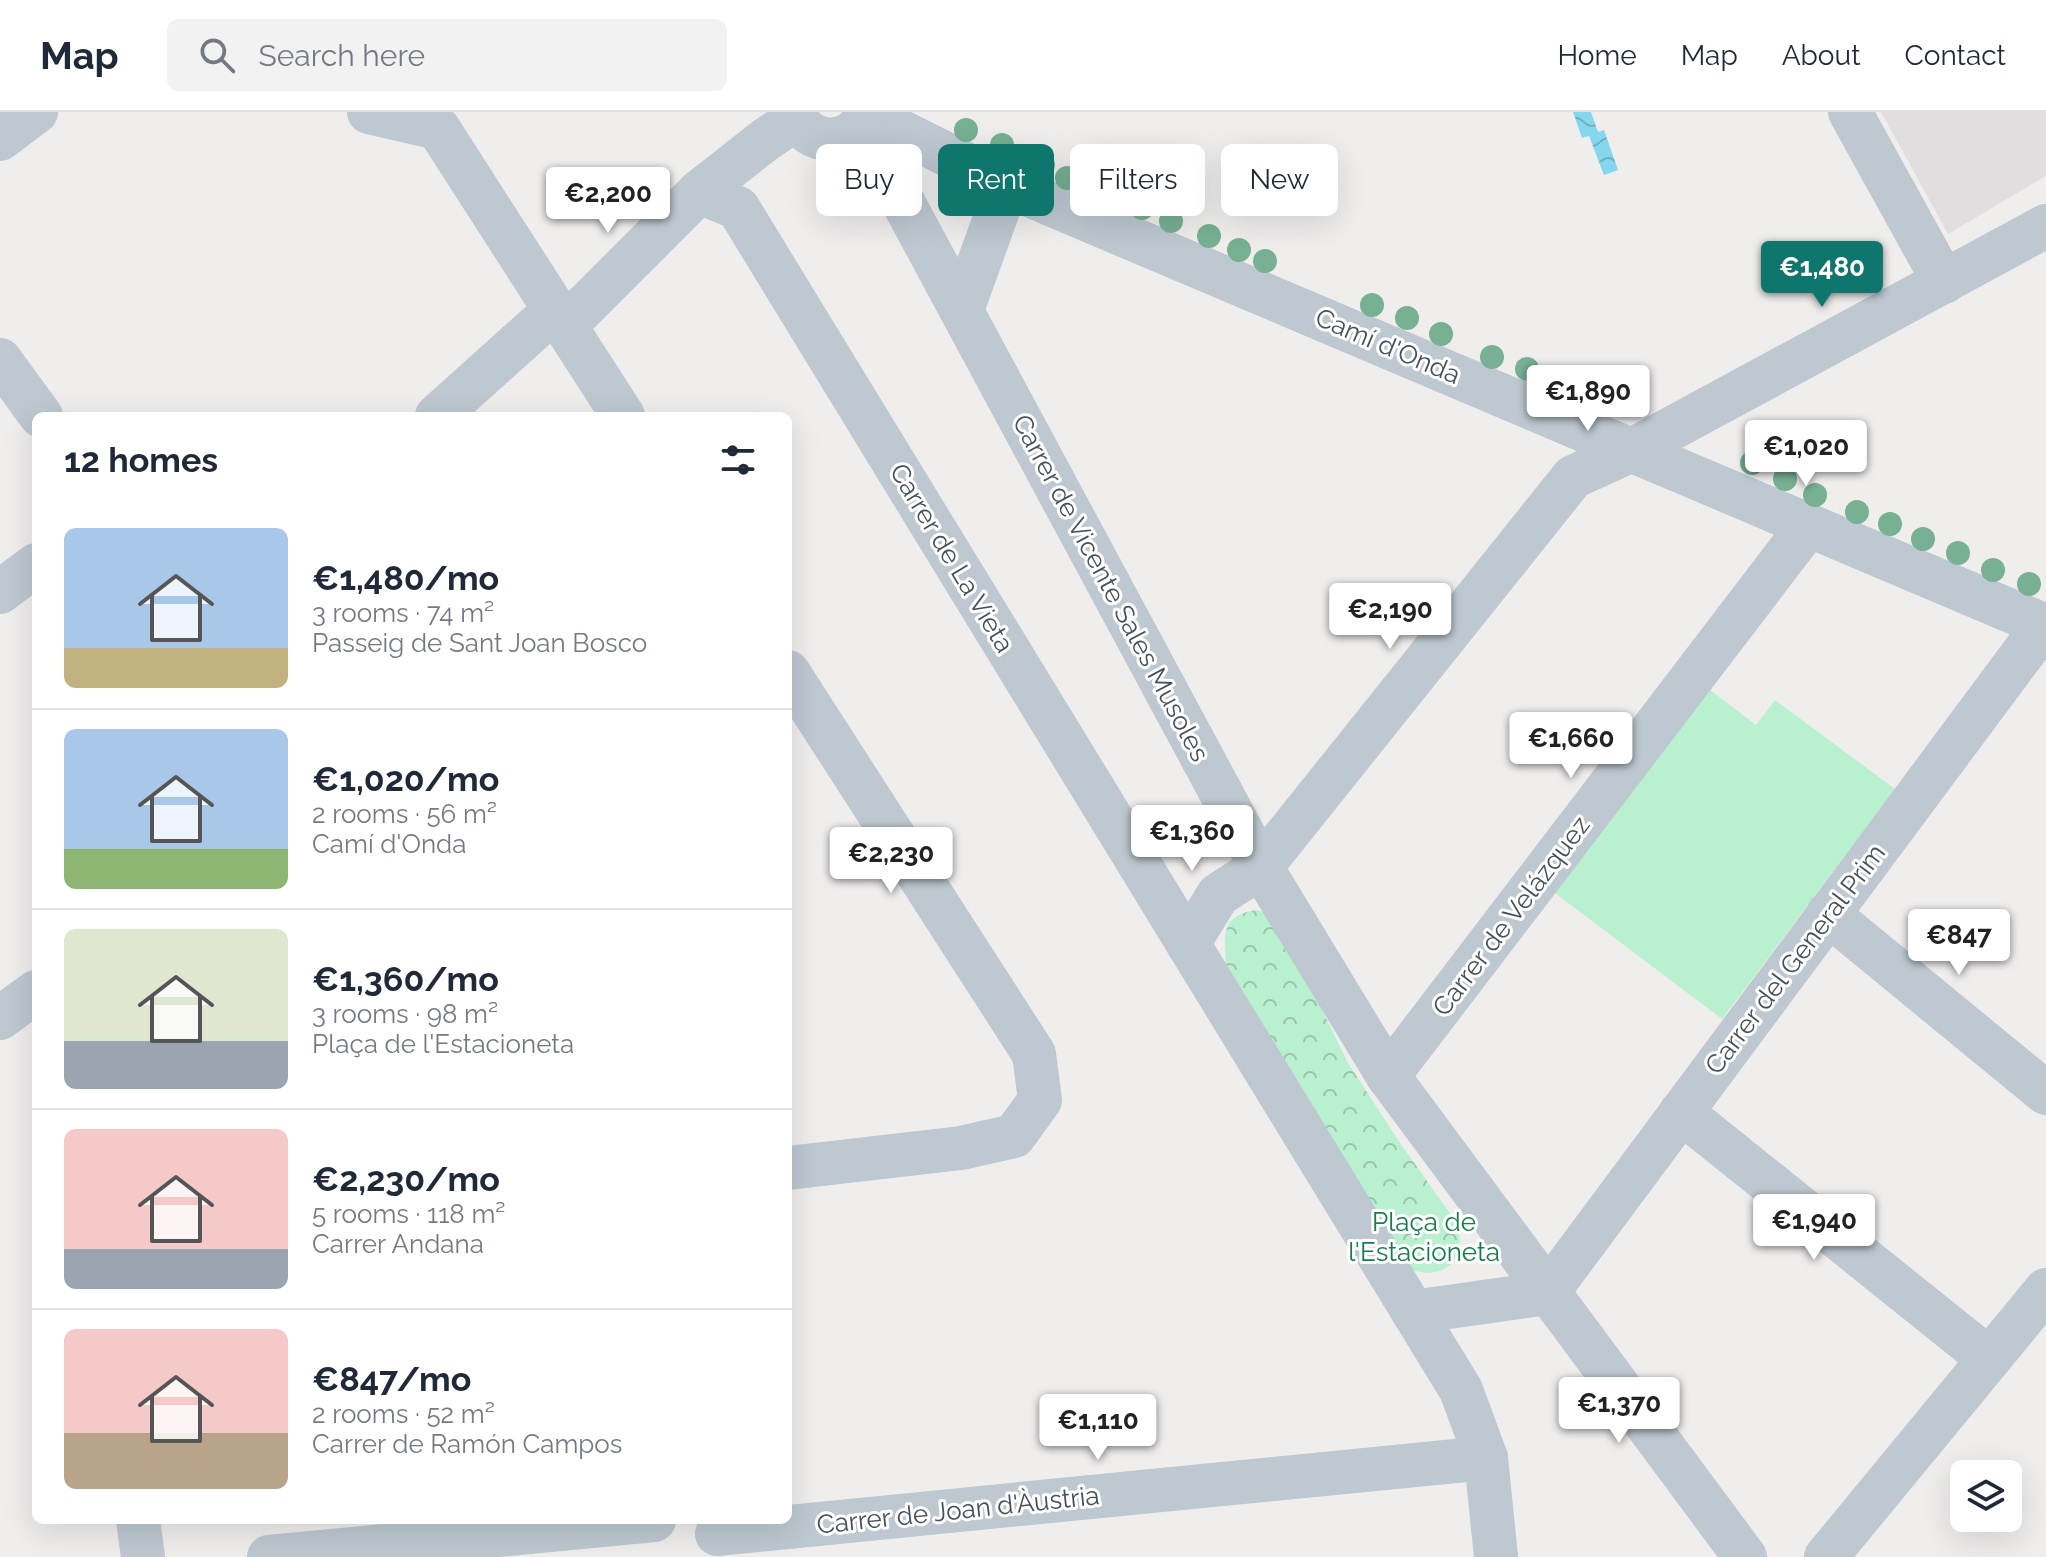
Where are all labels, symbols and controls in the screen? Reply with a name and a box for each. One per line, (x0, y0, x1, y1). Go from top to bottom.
search box (167, 19, 727, 91)
text: Map (40, 33, 119, 78)
icon: search (195, 33, 239, 77)
text: Search here (259, 38, 425, 73)
text: Home (1557, 39, 1637, 72)
text: Map (1681, 39, 1738, 72)
text: About (1782, 39, 1861, 72)
text: Contact (1905, 39, 2006, 72)
chip: Buy (816, 144, 922, 216)
chip: Rent (938, 144, 1054, 216)
chip: Filters (1070, 144, 1205, 216)
chip: New (1221, 144, 1338, 216)
pin: €2,200 (543, 167, 673, 235)
text: €2,200 (564, 178, 652, 208)
pin: €1,480 (1757, 241, 1887, 309)
text: €1,480 (1779, 252, 1865, 282)
street label: Camí d'Onda (1311, 302, 1465, 390)
pin: €1,890 (1523, 365, 1653, 433)
text: €1,890 (1545, 376, 1631, 406)
street label: Carrer de Vicente Sales Musoles (1007, 410, 1215, 766)
pin: €1,020 (1741, 420, 1871, 488)
text: €1,020 (1763, 431, 1849, 461)
icon: filters (716, 438, 760, 482)
text: 12 homes (64, 440, 218, 480)
street label: Carrer de La Vieta (884, 458, 1020, 658)
text: €1,480/mo (312, 558, 499, 598)
icon: home (128, 560, 224, 656)
pin: €2,190 (1325, 583, 1455, 651)
text: €2,190 (1347, 594, 1433, 624)
text: 3 rooms · 74 m² (312, 598, 494, 628)
text: Passeig de Sant Joan Bosco (312, 628, 647, 658)
pin: €1,660 (1506, 712, 1636, 780)
text: €1,660 (1527, 723, 1615, 753)
text: €1,020/mo (312, 759, 499, 799)
icon: home (128, 761, 224, 857)
text: 2 rooms · 56 m² (312, 799, 497, 829)
pin: €1,360 (1127, 805, 1257, 873)
street label: Carrer de Velázquez (1426, 810, 1596, 1022)
text: €1,360 (1149, 816, 1235, 846)
pin: €2,230 (826, 827, 956, 895)
text: Camí d'Onda (312, 829, 466, 859)
text: €2,230 (848, 838, 934, 868)
street label: Carrer del General Prim (1699, 838, 1891, 1080)
pin: €847 (1912, 909, 2006, 977)
text: €847 (1926, 920, 1992, 950)
text: €1,360/mo (312, 959, 499, 999)
icon: home (128, 961, 224, 1057)
text: 3 rooms · 98 m² (312, 999, 498, 1029)
text: Plaça de l'Estacioneta (312, 1029, 574, 1059)
text: €2,230/mo (312, 1159, 500, 1199)
icon: home (128, 1161, 224, 1257)
pin: €1,940 (1749, 1194, 1879, 1262)
text: 5 rooms · 118 m² (312, 1199, 505, 1229)
text: €1,940 (1771, 1205, 1857, 1235)
park label: Plaça de l'Estacioneta (1348, 1207, 1500, 1267)
text: Carrer Andana (312, 1229, 484, 1259)
text: €847/mo (312, 1359, 471, 1399)
icon: home (128, 1361, 224, 1457)
pin: €1,370 (1554, 1377, 1684, 1445)
text: €1,370 (1577, 1388, 1661, 1418)
pin: €1,110 (1033, 1394, 1163, 1462)
text: 2 rooms · 52 m² (312, 1399, 495, 1429)
text: €1,110 (1057, 1405, 1139, 1435)
text: Carrer de Ramón Campos (312, 1429, 622, 1459)
map controls (1950, 1460, 2022, 1532)
button: layers (1950, 1460, 2022, 1532)
street label: Carrer de Joan d'Àustria (815, 1480, 1101, 1540)

